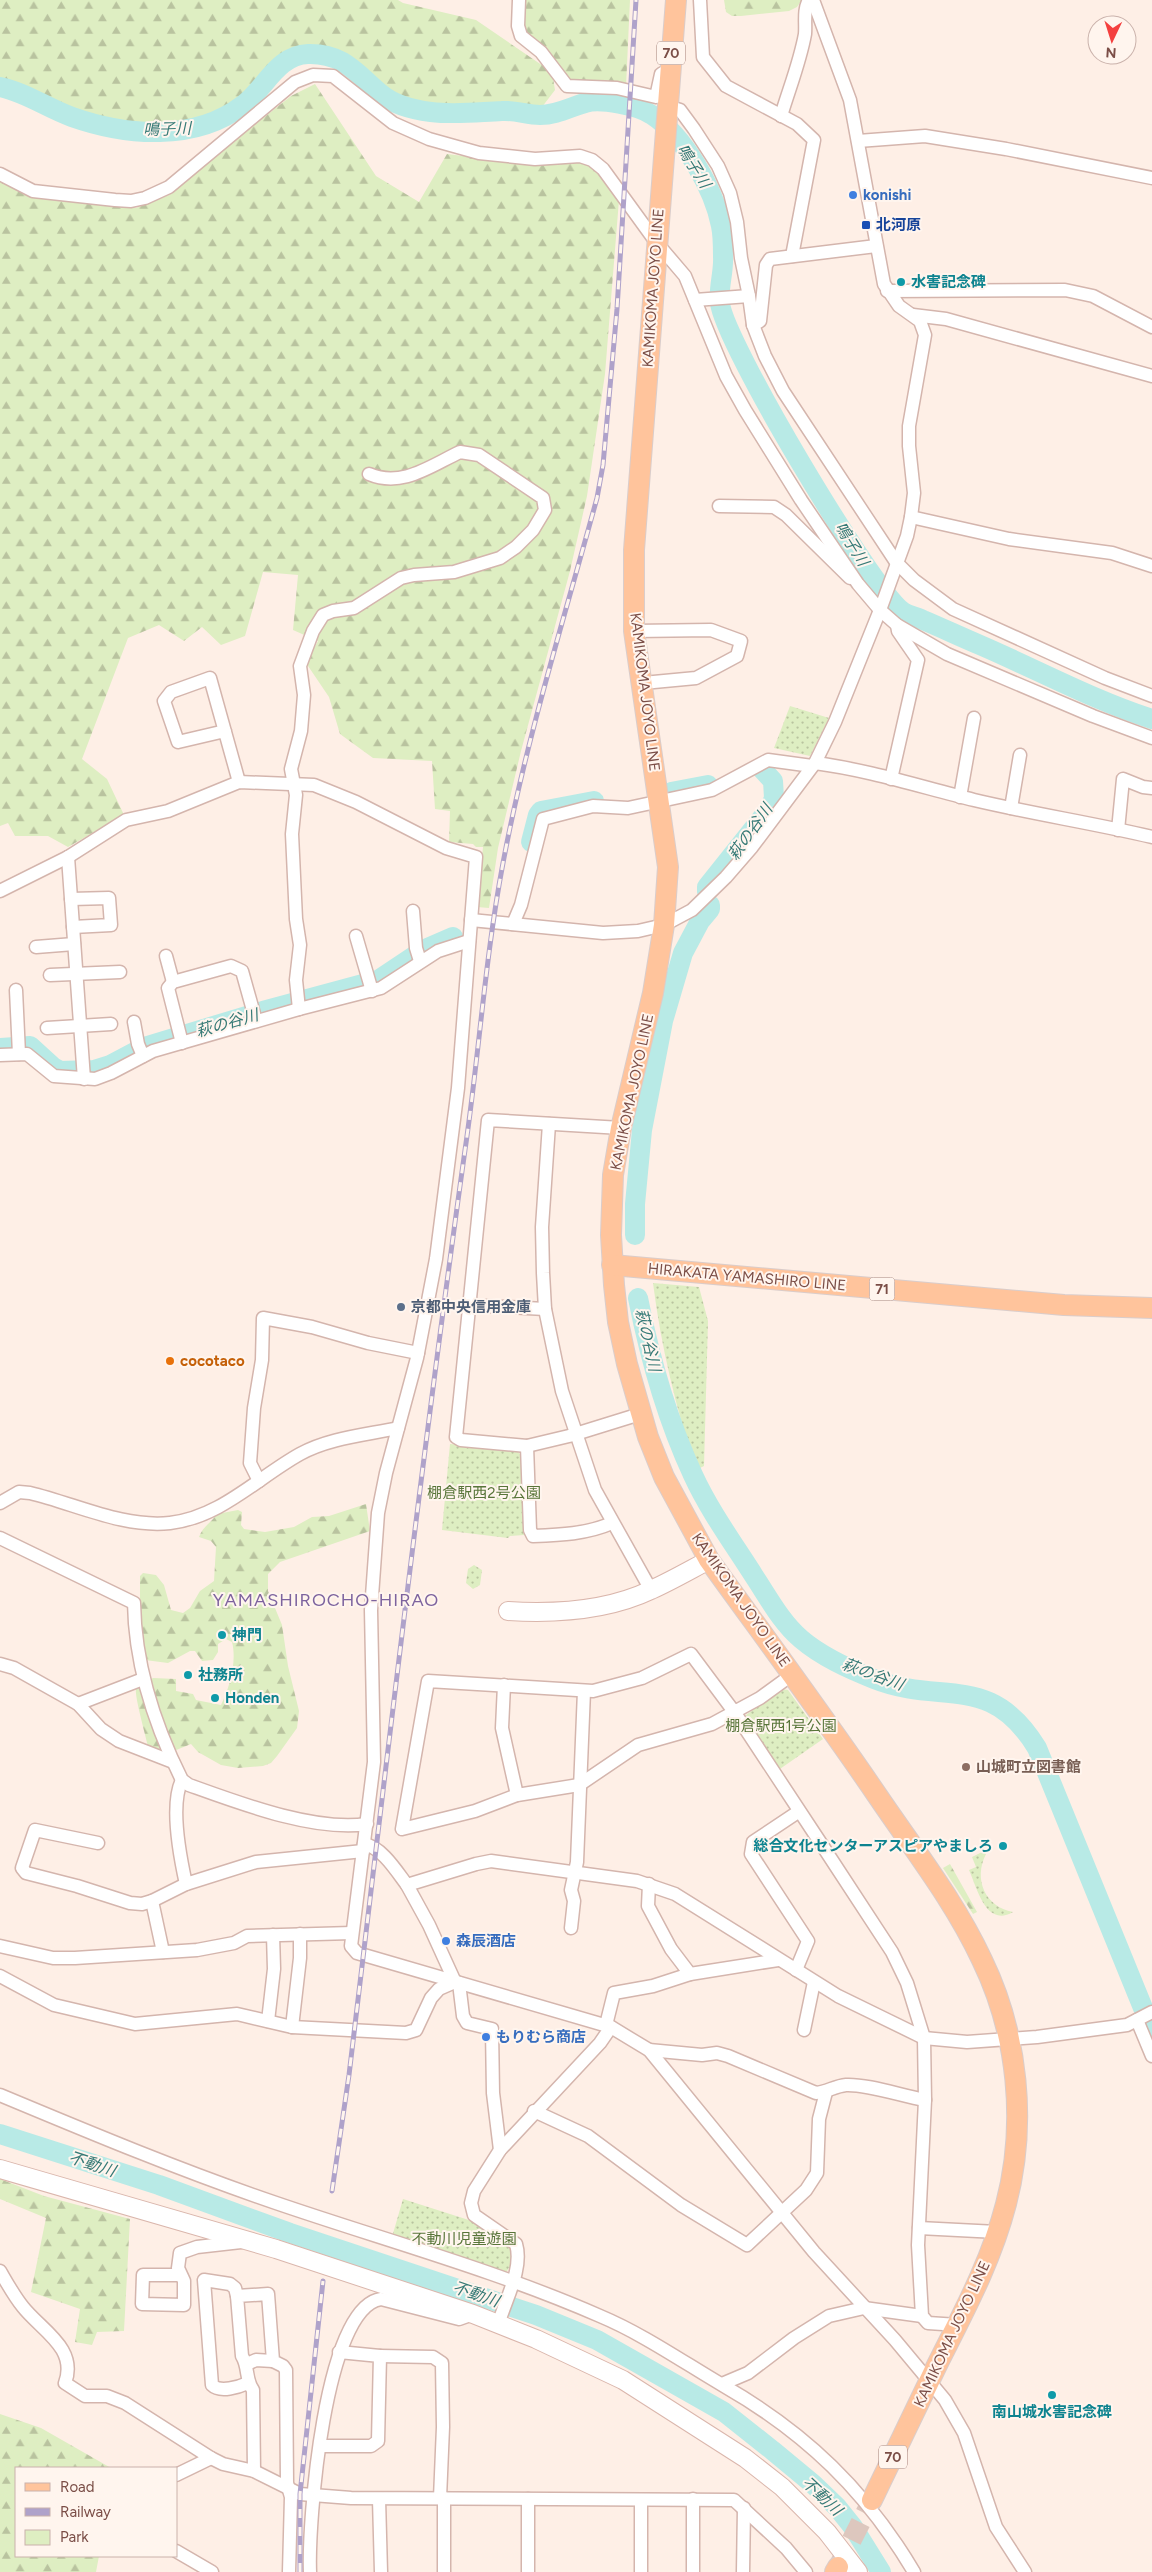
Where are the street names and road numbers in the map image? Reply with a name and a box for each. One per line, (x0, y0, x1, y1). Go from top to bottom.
road number: 70 (657, 42, 685, 64)
street label: KAMIKOMA JOYO LINE (638, 208, 668, 368)
street label: KAMIKOMA JOYO LINE (626, 612, 664, 772)
street label: KAMIKOMA JOYO LINE (607, 1012, 657, 1172)
street label: HIRAKATA YAMASHIRO LINE (647, 1259, 847, 1295)
road number: 71 (870, 1278, 894, 1300)
street label: KAMIKOMA JOYO LINE (688, 1530, 794, 1670)
street label: KAMIKOMA JOYO LINE (910, 2258, 994, 2410)
road number: 70 (879, 2446, 907, 2468)

